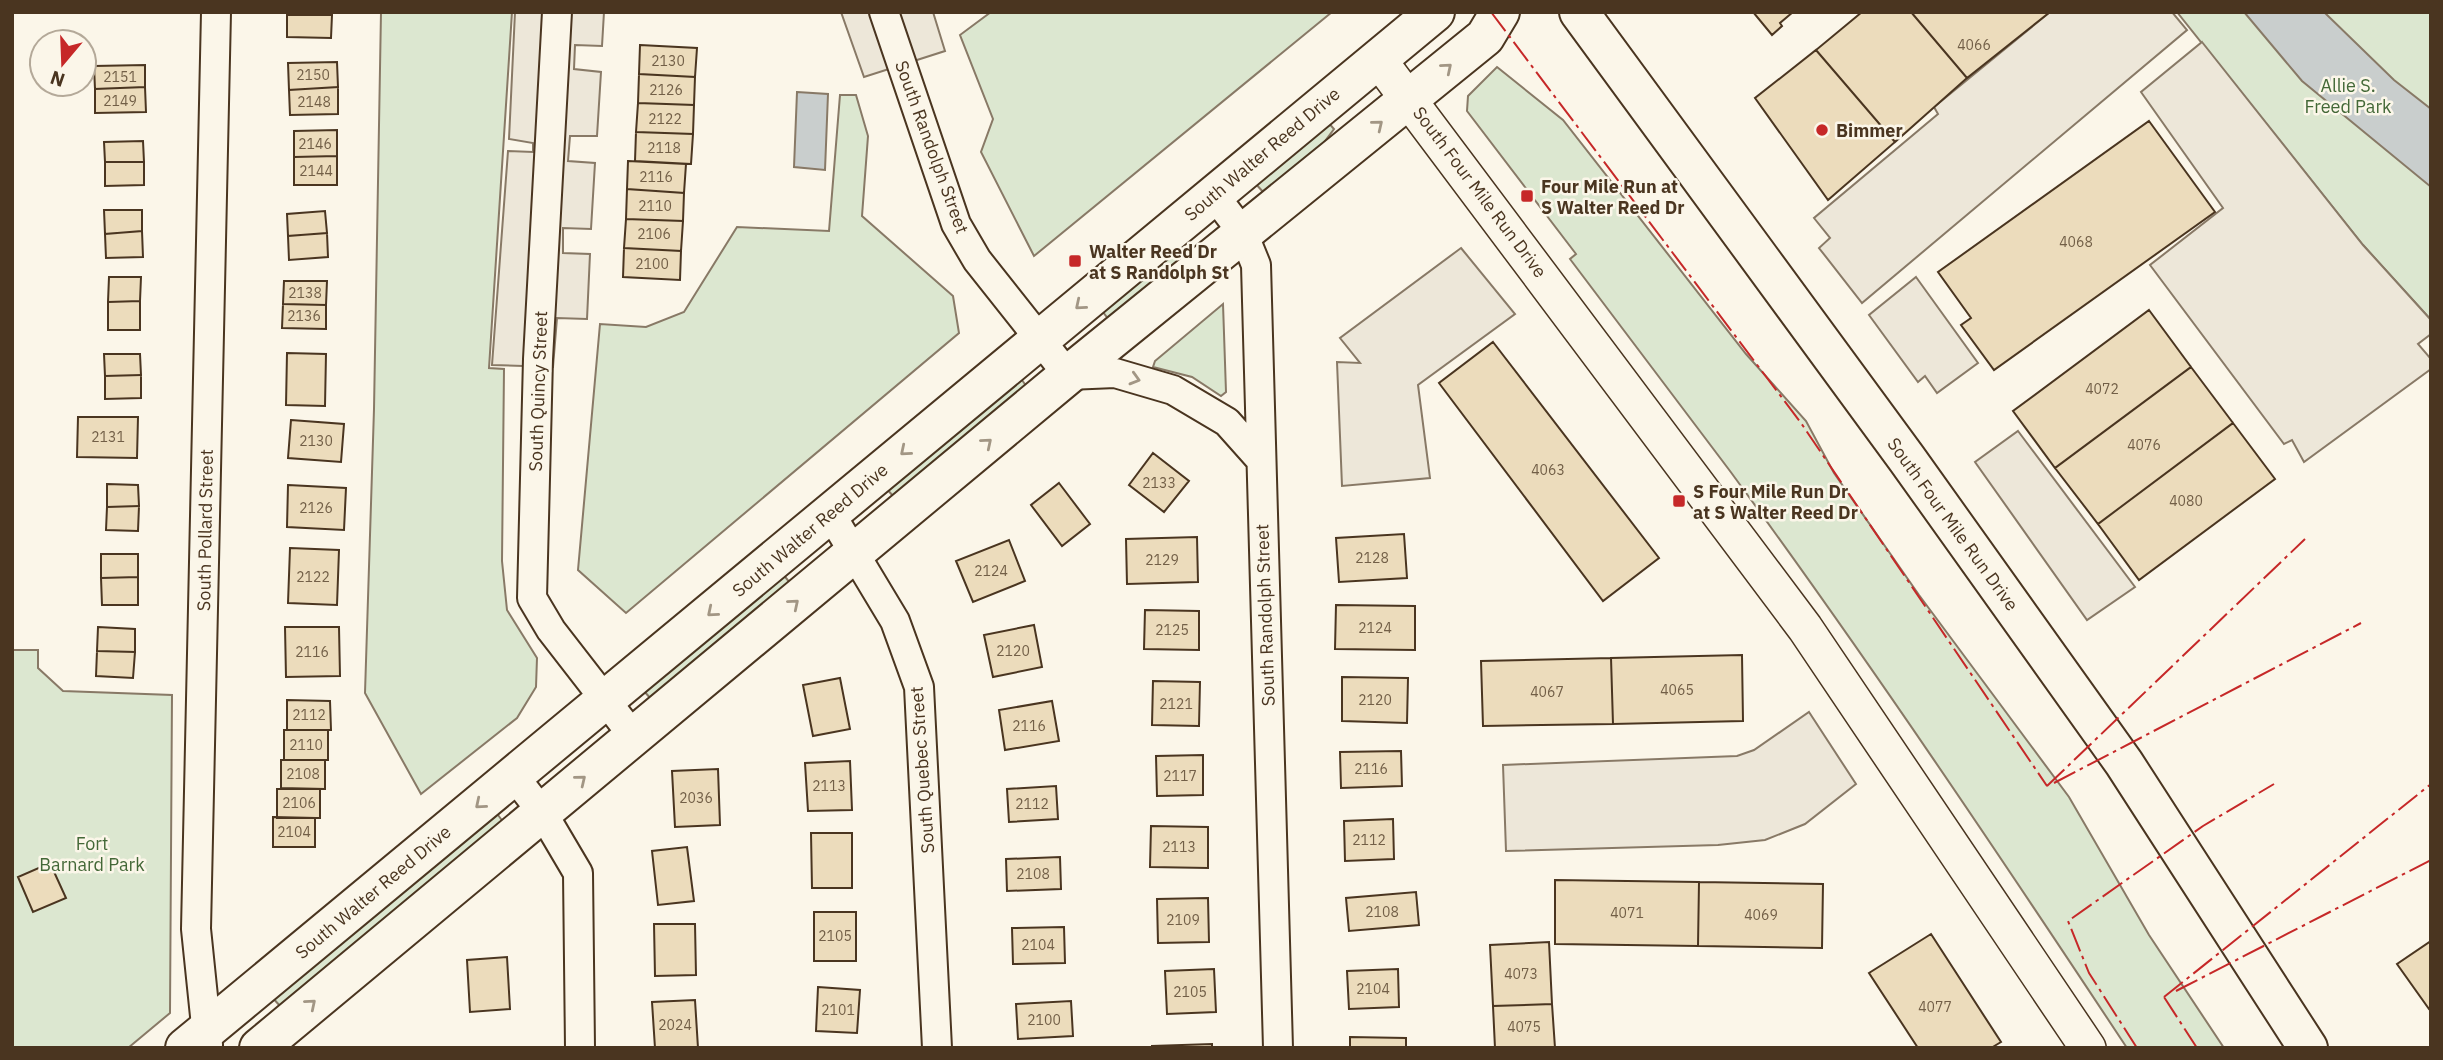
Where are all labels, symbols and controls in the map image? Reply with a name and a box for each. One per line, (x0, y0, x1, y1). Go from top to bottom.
north arrow (28, 28, 98, 98)
house number: 4066 (1957, 36, 1991, 54)
house number: 2130 (651, 52, 685, 70)
street label: South Randolph Street (890, 57, 974, 237)
one-way arrow (1439, 64, 1452, 76)
text: N (47, 65, 68, 93)
house number: 2150 (296, 66, 330, 84)
house number: 2151 (103, 68, 137, 86)
park label: Allie S. Freed Park (2304, 74, 2392, 118)
house number: 2126 (649, 81, 683, 99)
street label: South Walter Reed Drive (1179, 82, 1345, 226)
house number: 2149 (103, 92, 137, 110)
house number: 2148 (297, 93, 331, 111)
street label: South Four Mile Run Drive (1408, 102, 1552, 282)
house number: 2122 (648, 110, 682, 128)
place label: Bimmer (1836, 119, 1903, 142)
one-way arrow (1369, 121, 1382, 133)
marker: Bimmer (1814, 122, 1830, 138)
house number: 2146 (298, 135, 332, 153)
house number: 2118 (647, 139, 681, 157)
house number: 2144 (299, 162, 333, 180)
house number: 2116 (639, 168, 673, 186)
place label: Four Mile Run at S Walter Reed Dr (1541, 175, 1685, 219)
marker: Four Mile Run at S Walter Reed Dr (1519, 188, 1535, 204)
house number: 2110 (638, 197, 672, 215)
house number: 2106 (637, 225, 671, 243)
house number: 4068 (2059, 233, 2093, 251)
place label: Walter Reed Dr at S Randolph St (1089, 240, 1229, 284)
marker: Walter Reed Dr at S Randolph St (1067, 253, 1083, 269)
house number: 2100 (635, 255, 669, 273)
house number: 2138 (288, 284, 322, 302)
one-way arrow (1076, 297, 1089, 309)
house number: 2136 (287, 307, 321, 325)
street label: South Quincy Street (524, 310, 552, 472)
one-way arrow (1129, 370, 1141, 385)
house number: 4072 (2085, 380, 2119, 398)
house number: 2131 (91, 428, 125, 446)
house number: 2130 (299, 432, 333, 450)
street label: South Four Mile Run Drive (1882, 433, 2024, 615)
house number: 4076 (2127, 436, 2161, 454)
one-way arrow (979, 439, 992, 451)
one-way arrow (901, 442, 913, 455)
street label: South Pollard Street (192, 449, 218, 611)
street label: South Walter Reed Drive (727, 458, 893, 602)
house number: 4063 (1531, 461, 1565, 479)
house number: 2133 (1142, 474, 1176, 492)
place label: S Four Mile Run Dr at S Walter Reed Dr (1693, 480, 1858, 524)
house number: 4080 (2169, 492, 2203, 510)
marker: S Four Mile Run Dr at S Walter Reed Dr (1671, 493, 1687, 509)
house number: 2126 (299, 499, 333, 517)
street label: South Randolph Street (1250, 523, 1280, 707)
house number: 2128 (1355, 549, 1389, 567)
house number: 2129 (1145, 551, 1179, 569)
house number: 2124 (974, 562, 1008, 580)
house number: 2122 (296, 568, 330, 586)
one-way arrow (786, 600, 798, 613)
one-way arrow (707, 604, 720, 616)
house number: 2124 (1358, 619, 1392, 637)
house number: 2125 (1155, 621, 1189, 639)
house number: 2120 (996, 642, 1030, 660)
house number: 2116 (295, 643, 329, 661)
house number: 4065 (1660, 681, 1694, 699)
house number: 4067 (1530, 683, 1564, 701)
street label: South Quebec Street (905, 686, 939, 854)
house number: 2120 (1358, 691, 1392, 709)
house number: 2121 (1159, 695, 1193, 713)
house number: 2112 (292, 706, 326, 724)
house number: 2116 (1012, 717, 1046, 735)
house number: 2110 (289, 736, 323, 754)
house number: 2116 (1354, 760, 1388, 778)
house number: 2108 (286, 765, 320, 783)
house number: 2117 (1163, 767, 1197, 785)
one-way arrow (573, 776, 585, 789)
house number: 2113 (812, 777, 846, 795)
house number: 2036 (679, 789, 713, 807)
house number: 2106 (282, 794, 316, 812)
house number: 2112 (1015, 795, 1049, 813)
one-way arrow (475, 796, 488, 808)
street label: South Walter Reed Drive (290, 820, 456, 964)
house number: 2104 (277, 823, 311, 841)
house number: 2112 (1352, 831, 1386, 849)
park label: Fort Barnard Park (39, 832, 145, 876)
house number: 2113 (1162, 838, 1196, 856)
house number: 2108 (1016, 865, 1050, 883)
house number: 2108 (1365, 903, 1399, 921)
house number: 4071 (1610, 904, 1644, 922)
house number: 4069 (1744, 906, 1778, 924)
house number: 2109 (1166, 911, 1200, 929)
house number: 2105 (818, 927, 852, 945)
house number: 2104 (1021, 936, 1055, 954)
house number: 4073 (1504, 965, 1538, 983)
house number: 2104 (1356, 980, 1390, 998)
house number: 2105 (1173, 983, 1207, 1001)
house number: 4077 (1918, 998, 1952, 1016)
one-way arrow (303, 1000, 316, 1012)
house number: 2101 (821, 1001, 855, 1019)
house number: 2100 (1027, 1011, 1061, 1029)
house number: 2024 (658, 1016, 692, 1034)
house number: 4075 (1507, 1018, 1541, 1036)

